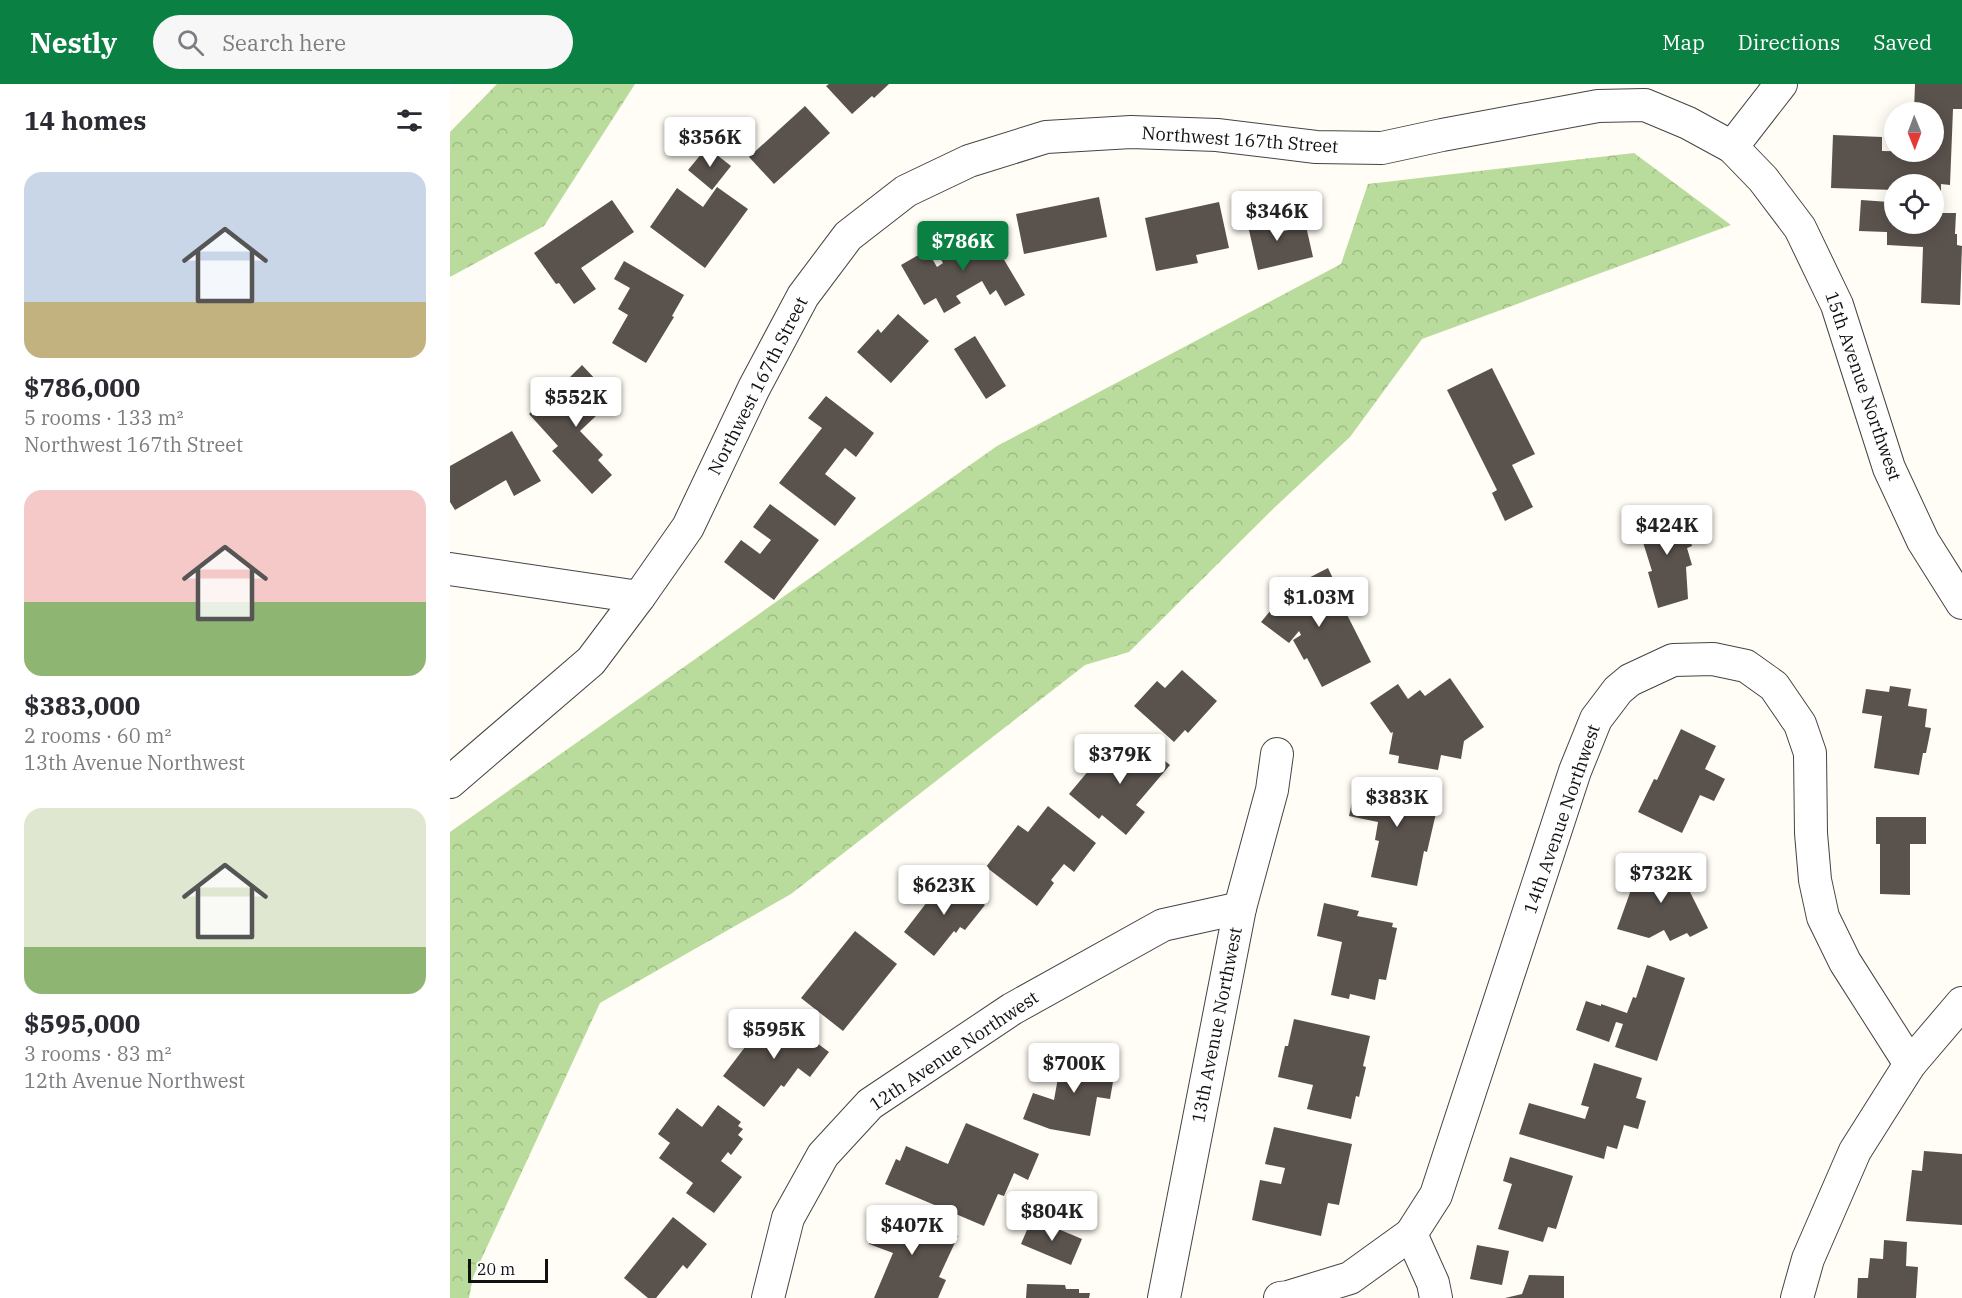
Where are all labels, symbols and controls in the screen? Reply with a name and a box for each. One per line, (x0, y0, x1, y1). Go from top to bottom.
search box (153, 15, 573, 69)
text: Nestly (30, 24, 117, 61)
icon: search (174, 26, 207, 59)
text: Search here (222, 28, 346, 57)
text: Map (1662, 28, 1705, 56)
text: Directions (1738, 28, 1840, 56)
text: Saved (1873, 28, 1932, 56)
north arrow (1884, 102, 1944, 162)
map controls (1884, 102, 1944, 234)
text: 14 homes (24, 103, 146, 137)
icon: filters (393, 104, 426, 137)
pin: $356K (668, 117, 752, 168)
street label: Northwest 167th Street (1141, 121, 1339, 158)
text: $356K (678, 123, 742, 150)
button: locate (1884, 174, 1944, 234)
pin: $346K (1235, 191, 1319, 242)
text: $346K (1245, 197, 1309, 224)
icon: home (171, 211, 279, 319)
pin: $786K (921, 221, 1005, 272)
text: $786K (931, 227, 995, 254)
street label: 15th Avenue Northwest (1820, 288, 1907, 484)
street label: Northwest 167th Street (703, 293, 813, 479)
text: $786,000 (24, 370, 140, 404)
pin: $552K (534, 377, 618, 428)
text: $552K (544, 383, 608, 410)
text: 5 rooms · 133 m² (24, 404, 183, 431)
text: Northwest 167th Street (24, 431, 243, 458)
pin: $424K (1625, 505, 1709, 556)
text: $424K (1635, 511, 1699, 538)
icon: home (171, 529, 279, 637)
pin: $1.03M (1270, 577, 1368, 628)
text: $1.03M (1283, 583, 1355, 610)
text: $383,000 (24, 688, 140, 722)
street label: 14th Avenue Northwest (1518, 721, 1605, 917)
text: 2 rooms · 60 m² (24, 722, 171, 749)
pin: $379K (1078, 734, 1162, 785)
text: $379K (1088, 740, 1152, 767)
text: 13th Avenue Northwest (24, 749, 245, 776)
pin: $383K (1355, 777, 1439, 828)
text: $383K (1365, 783, 1429, 810)
icon: home (171, 847, 279, 955)
pin: $732K (1619, 853, 1703, 904)
text: $732K (1629, 859, 1693, 886)
pin: $623K (902, 865, 986, 916)
text: $623K (912, 871, 976, 898)
street label: 13th Avenue Northwest (1186, 925, 1247, 1125)
street label: 12th Avenue Northwest (865, 985, 1043, 1116)
text: $595,000 (24, 1006, 140, 1040)
pin: $595K (732, 1009, 816, 1060)
text: $595K (742, 1015, 806, 1042)
text: 3 rooms · 83 m² (24, 1040, 171, 1067)
pin: $700K (1032, 1043, 1116, 1094)
text: $700K (1042, 1049, 1106, 1076)
text: 12th Avenue Northwest (24, 1067, 245, 1094)
pin: $804K (1010, 1191, 1094, 1242)
text: $804K (1020, 1197, 1084, 1224)
pin: $407K (870, 1205, 954, 1256)
text: $407K (880, 1211, 944, 1238)
scale bar (468, 1256, 548, 1284)
text: 20 m (477, 1259, 515, 1279)

